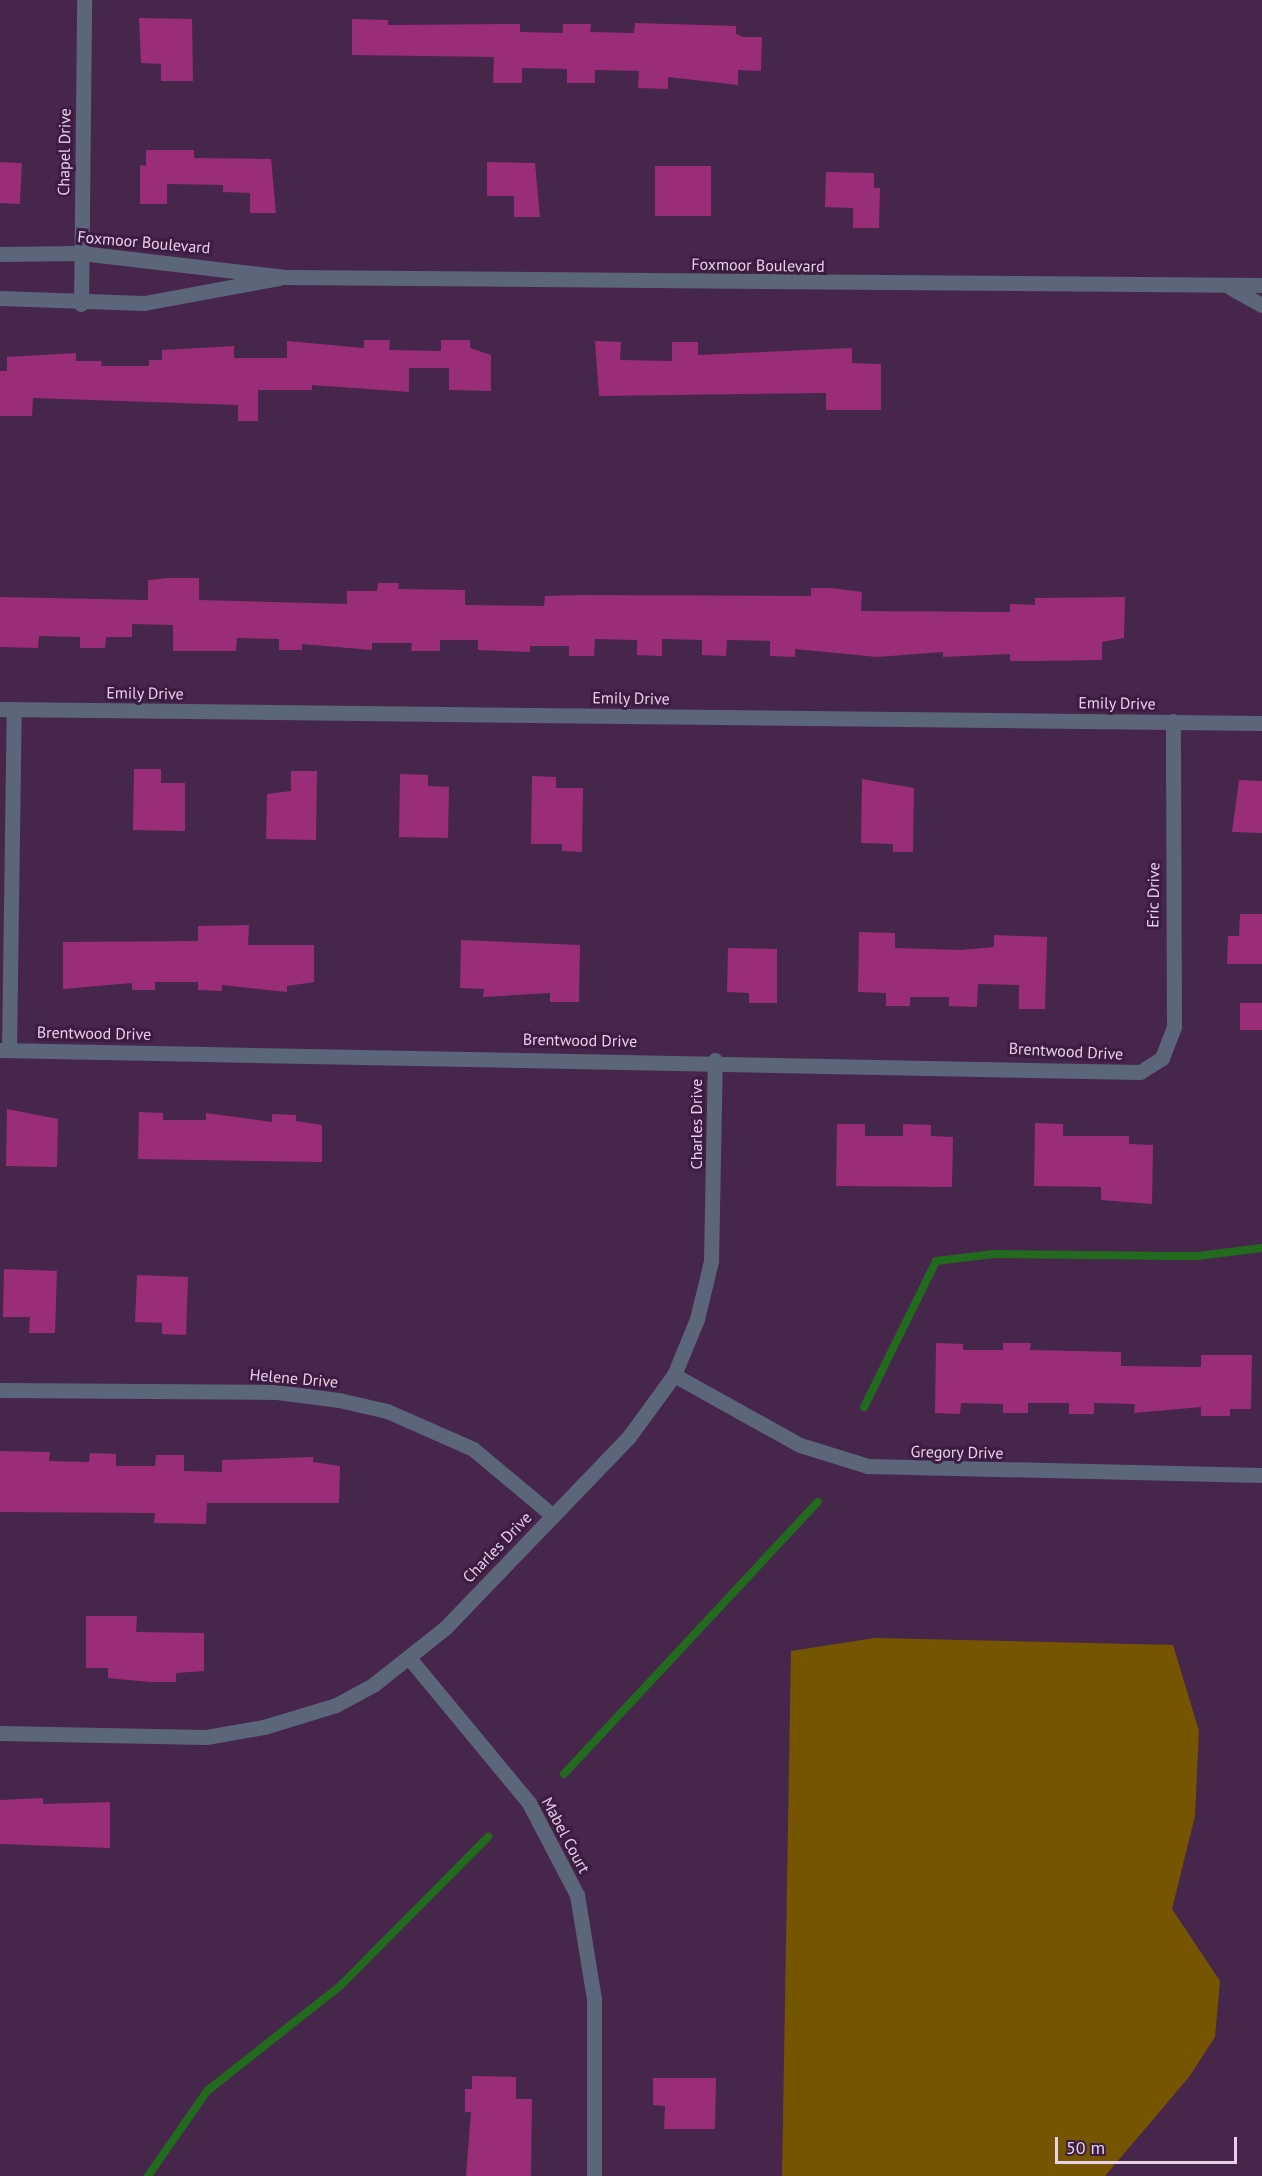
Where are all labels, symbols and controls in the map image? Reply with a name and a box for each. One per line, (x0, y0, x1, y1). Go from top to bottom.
street label: Chapel Drive (54, 108, 74, 196)
street label: Foxmoor Boulevard (77, 227, 211, 257)
street label: Foxmoor Boulevard (691, 254, 825, 276)
street label: Emily Drive (106, 683, 184, 703)
street label: Emily Drive (592, 688, 670, 708)
street label: Emily Drive (1078, 693, 1156, 713)
street label: Eric Drive (1143, 862, 1163, 928)
street label: Brentwood Drive (37, 1022, 151, 1044)
street label: Brentwood Drive (523, 1029, 637, 1051)
street label: Brentwood Drive (1008, 1038, 1124, 1064)
street label: Charles Drive (686, 1079, 706, 1169)
street label: Helene Drive (249, 1365, 339, 1391)
street label: Gregory Drive (910, 1442, 1004, 1462)
street label: Charles Drive (459, 1508, 535, 1586)
street label: Mabel Court (538, 1794, 594, 1876)
scale bar (1058, 2125, 1240, 2163)
text: 50 m (1066, 2136, 1105, 2159)

